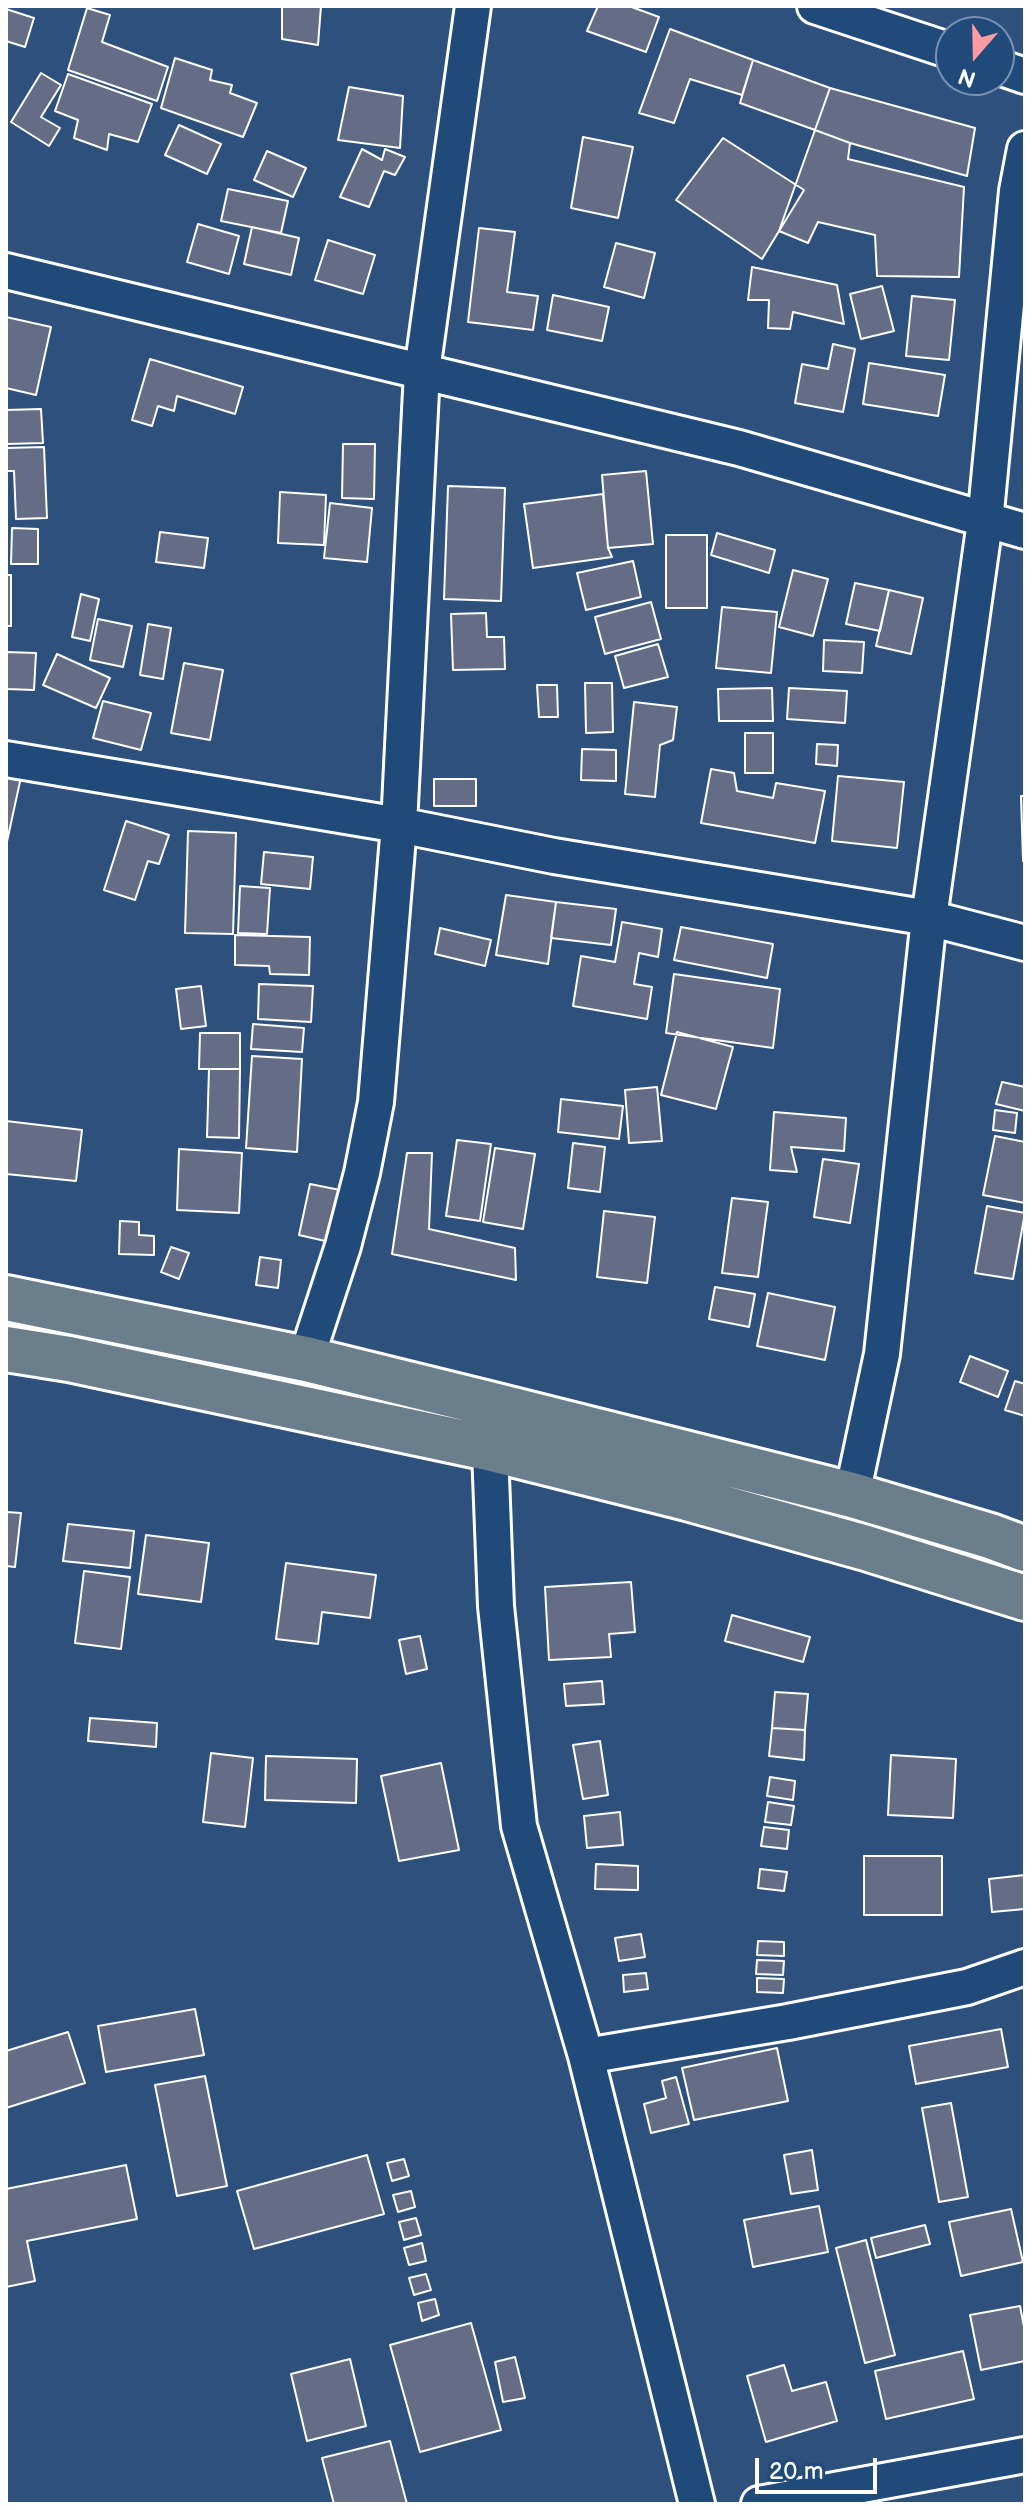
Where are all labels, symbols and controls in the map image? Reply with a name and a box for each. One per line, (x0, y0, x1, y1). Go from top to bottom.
north arrow (935, 16, 1015, 96)
text: N (955, 62, 980, 93)
scale bar (759, 2442, 881, 2492)
text: 20 m (769, 2457, 824, 2486)

